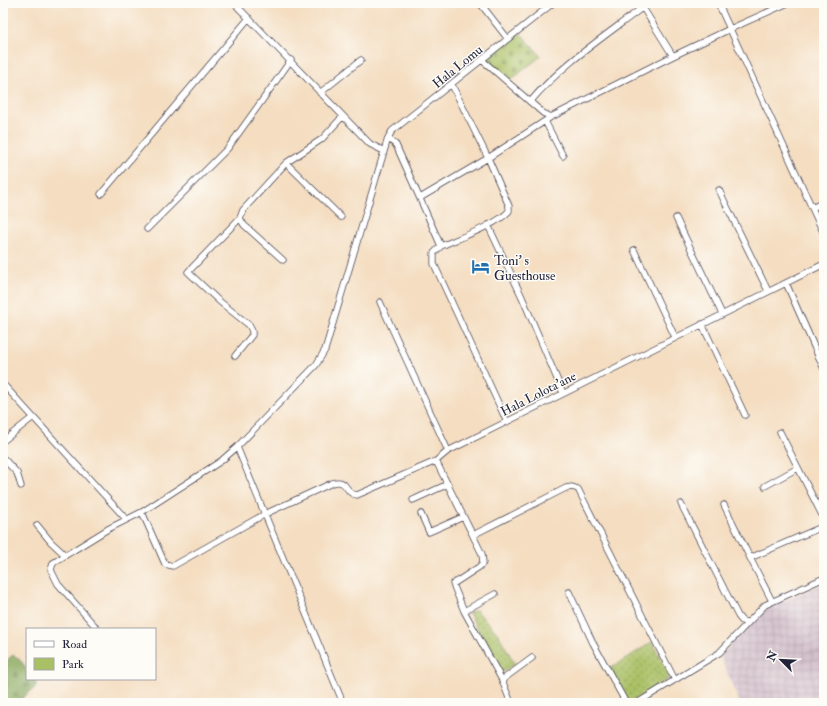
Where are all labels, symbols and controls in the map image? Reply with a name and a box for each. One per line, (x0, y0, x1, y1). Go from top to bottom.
street label: Hala Lomu (429, 42, 486, 92)
place label: Toni' s Guesthouse (494, 253, 556, 284)
hotel icon: Toni' s Guesthouse (471, 257, 491, 277)
street label: Hala Lolota'ane (498, 368, 579, 420)
legend (26, 628, 156, 680)
text: Road (62, 637, 87, 652)
north arrow (761, 640, 801, 680)
text: N (764, 648, 781, 664)
text: Park (62, 657, 84, 672)

